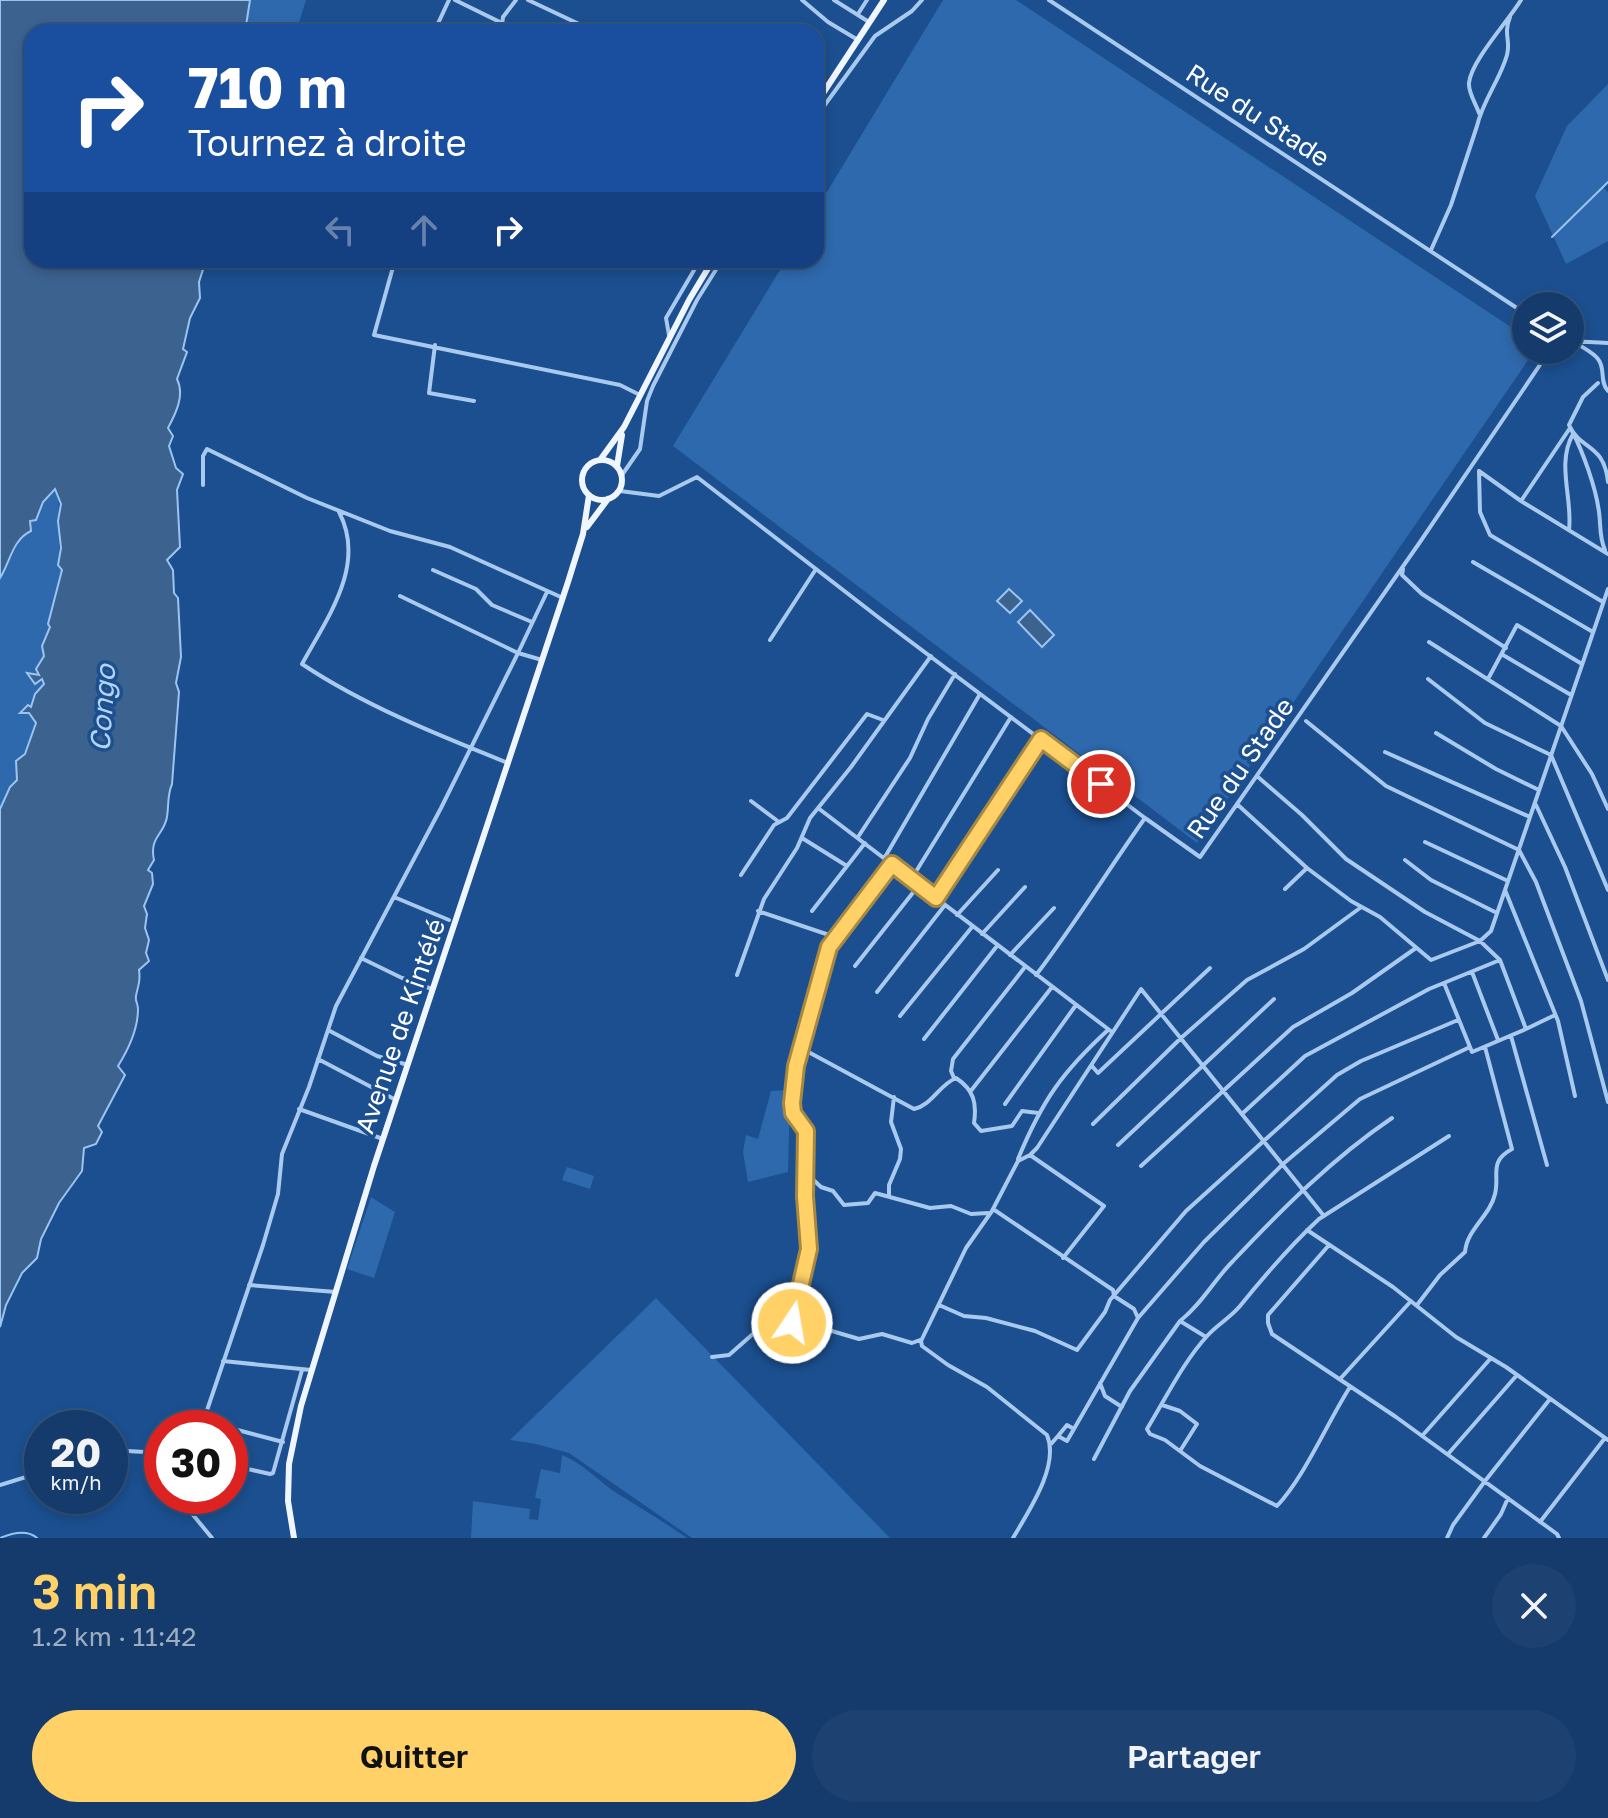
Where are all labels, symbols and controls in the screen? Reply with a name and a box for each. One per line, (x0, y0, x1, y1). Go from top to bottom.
text: 710 m (188, 53, 347, 120)
icon: right (56, 56, 160, 160)
street label: Rue du Stade (1180, 57, 1336, 173)
text: Tournez à droite (188, 121, 467, 164)
icon: left (318, 208, 362, 252)
icon: ahead (402, 208, 446, 252)
icon: right (486, 208, 530, 252)
map controls (1512, 292, 1584, 364)
button: layers (1512, 292, 1584, 364)
water label: Congo (83, 661, 122, 753)
street label: Rue du Stade (1180, 692, 1300, 844)
pin (1067, 750, 1135, 818)
icon: arrive (1079, 762, 1123, 806)
street label: Avenue de Kintélé (349, 915, 451, 1137)
position arrow (750, 1281, 834, 1365)
speed limit sign: 30 (144, 1410, 248, 1514)
text: 20 (51, 1428, 101, 1476)
text: km/h (51, 1470, 101, 1494)
text: 3 min (32, 1562, 157, 1620)
button: close (1492, 1564, 1576, 1648)
text: 1.2 km · 11:42 (32, 1621, 196, 1652)
button: Quitter (32, 1710, 796, 1802)
button: Partager (812, 1710, 1576, 1802)

